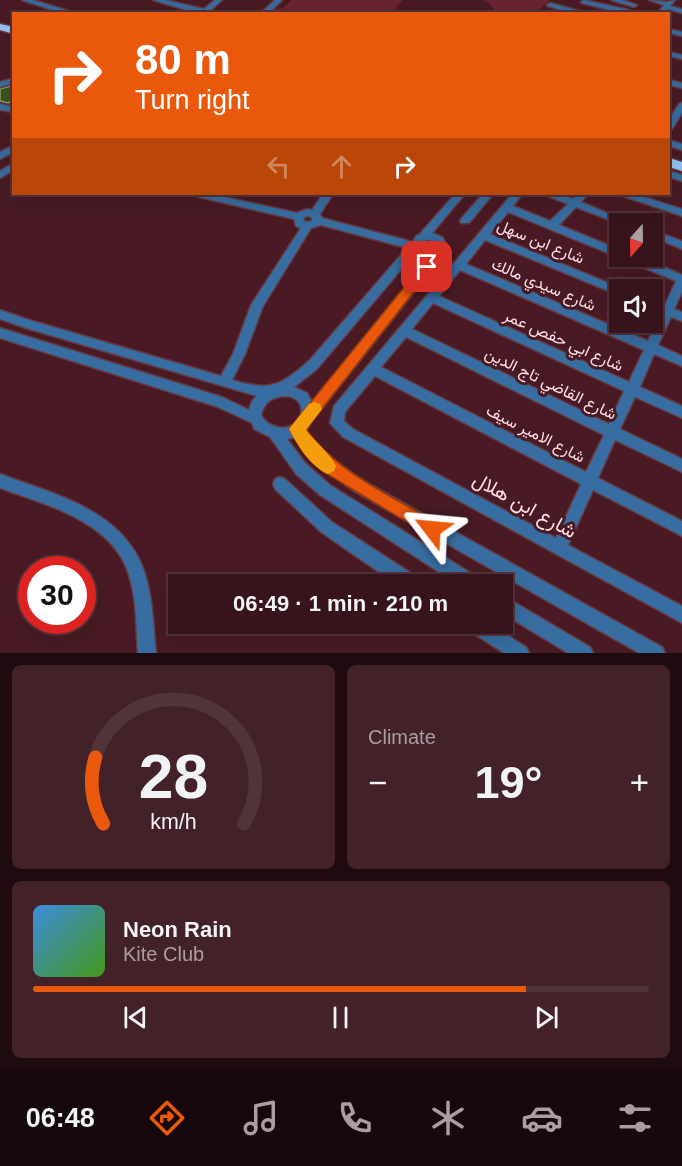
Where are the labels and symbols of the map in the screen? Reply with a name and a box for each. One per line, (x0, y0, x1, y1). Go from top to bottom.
north arrow (609, 213, 663, 267)
street label: شارع ابن سهل (494, 216, 587, 269)
pin (401, 241, 452, 292)
street label: شارع سيدي مالك (487, 255, 598, 319)
street label: شارع ابي حفص عمر (499, 306, 626, 379)
street label: شارع القاضي تاج الدين (480, 344, 619, 427)
street label: شارع الامير سيف (482, 401, 588, 468)
street label: شارع ابن هلال (468, 467, 581, 545)
position arrow (400, 497, 464, 561)
speed limit sign: 30 (18, 556, 96, 634)

